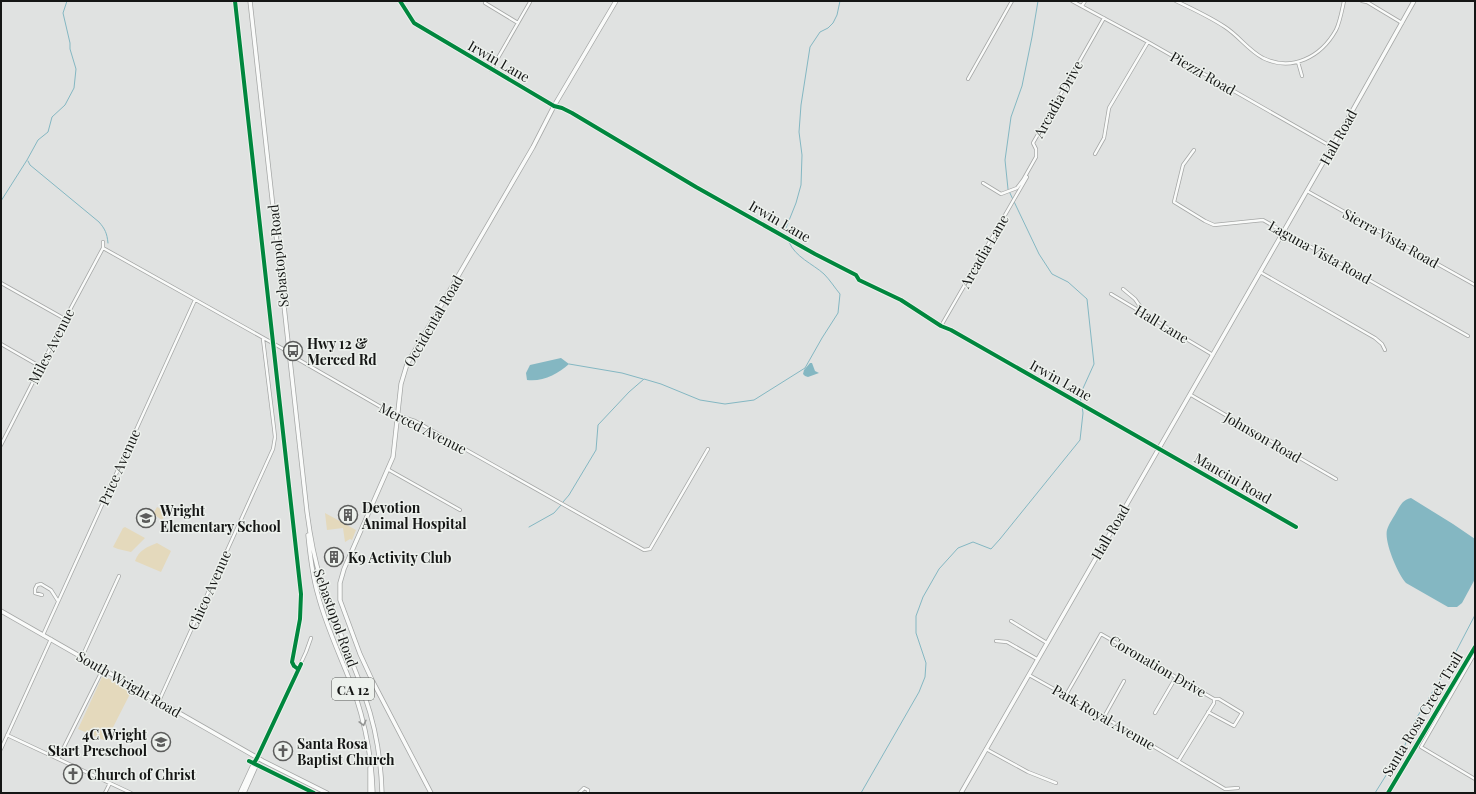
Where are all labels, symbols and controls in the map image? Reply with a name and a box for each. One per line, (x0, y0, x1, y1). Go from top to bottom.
street label: Irwin Lane (465, 36, 533, 86)
street label: Piezzi Road (1167, 47, 1239, 99)
street label: Arcadia Drive (1029, 57, 1087, 142)
street label: Hall Road (1315, 106, 1361, 168)
street label: Irwin Lane (746, 196, 814, 246)
street label: Sebastopol Road (263, 204, 293, 308)
street label: Sierra Vista Road (1340, 204, 1442, 272)
street label: Arcadia Lane (955, 211, 1013, 292)
street label: Laguna Vista Road (1265, 216, 1375, 288)
street label: Occidental Road (399, 272, 467, 370)
street label: Hall Lane (1132, 300, 1192, 348)
street label: Miles Avenue (24, 305, 78, 387)
place label: Hwy 12 & Merced Rd (307, 334, 377, 369)
bus stop icon: Hwy 12 & Merced Rd (282, 340, 304, 362)
street label: Irwin Lane (1027, 355, 1095, 405)
street label: Merced Avenue (376, 398, 470, 458)
street label: Johnson Road (1220, 407, 1305, 467)
street label: Price Avenue (94, 426, 144, 508)
street label: Mancini Road (1191, 448, 1275, 508)
place label: Devotion Animal Hospital (361, 498, 467, 533)
place label: Wright Elementary School (159, 501, 281, 536)
street label: Hall Road (1087, 501, 1133, 563)
building icon: Devotion Animal Hospital (337, 504, 359, 526)
school or university icon: Wright Elementary School (135, 507, 157, 529)
building icon: K9 Activity Club (323, 546, 345, 568)
street label: Chico Avenue (183, 547, 235, 633)
place label: K9 Activity Club (348, 548, 452, 567)
street label: Sebastopol Road (309, 566, 363, 670)
street label: Coronation Drive (1106, 630, 1210, 702)
street label: South Wright Road (73, 646, 185, 722)
street label: Santa Rosa Creek Trail (1377, 648, 1467, 780)
road number: CA 12 (332, 678, 374, 700)
street label: Park Royal Avenue (1049, 680, 1159, 754)
one-way arrow (358, 719, 367, 726)
place label: 4C Wright Start Preschool (48, 725, 148, 760)
school or university icon: 4C Wright Start Preschool (150, 731, 172, 753)
place label: Santa Rosa Baptist Church (297, 734, 395, 769)
church icon: Santa Rosa Baptist Church (272, 740, 294, 762)
church icon: Church of Christ (62, 763, 84, 785)
place label: Church of Christ (87, 765, 196, 784)

